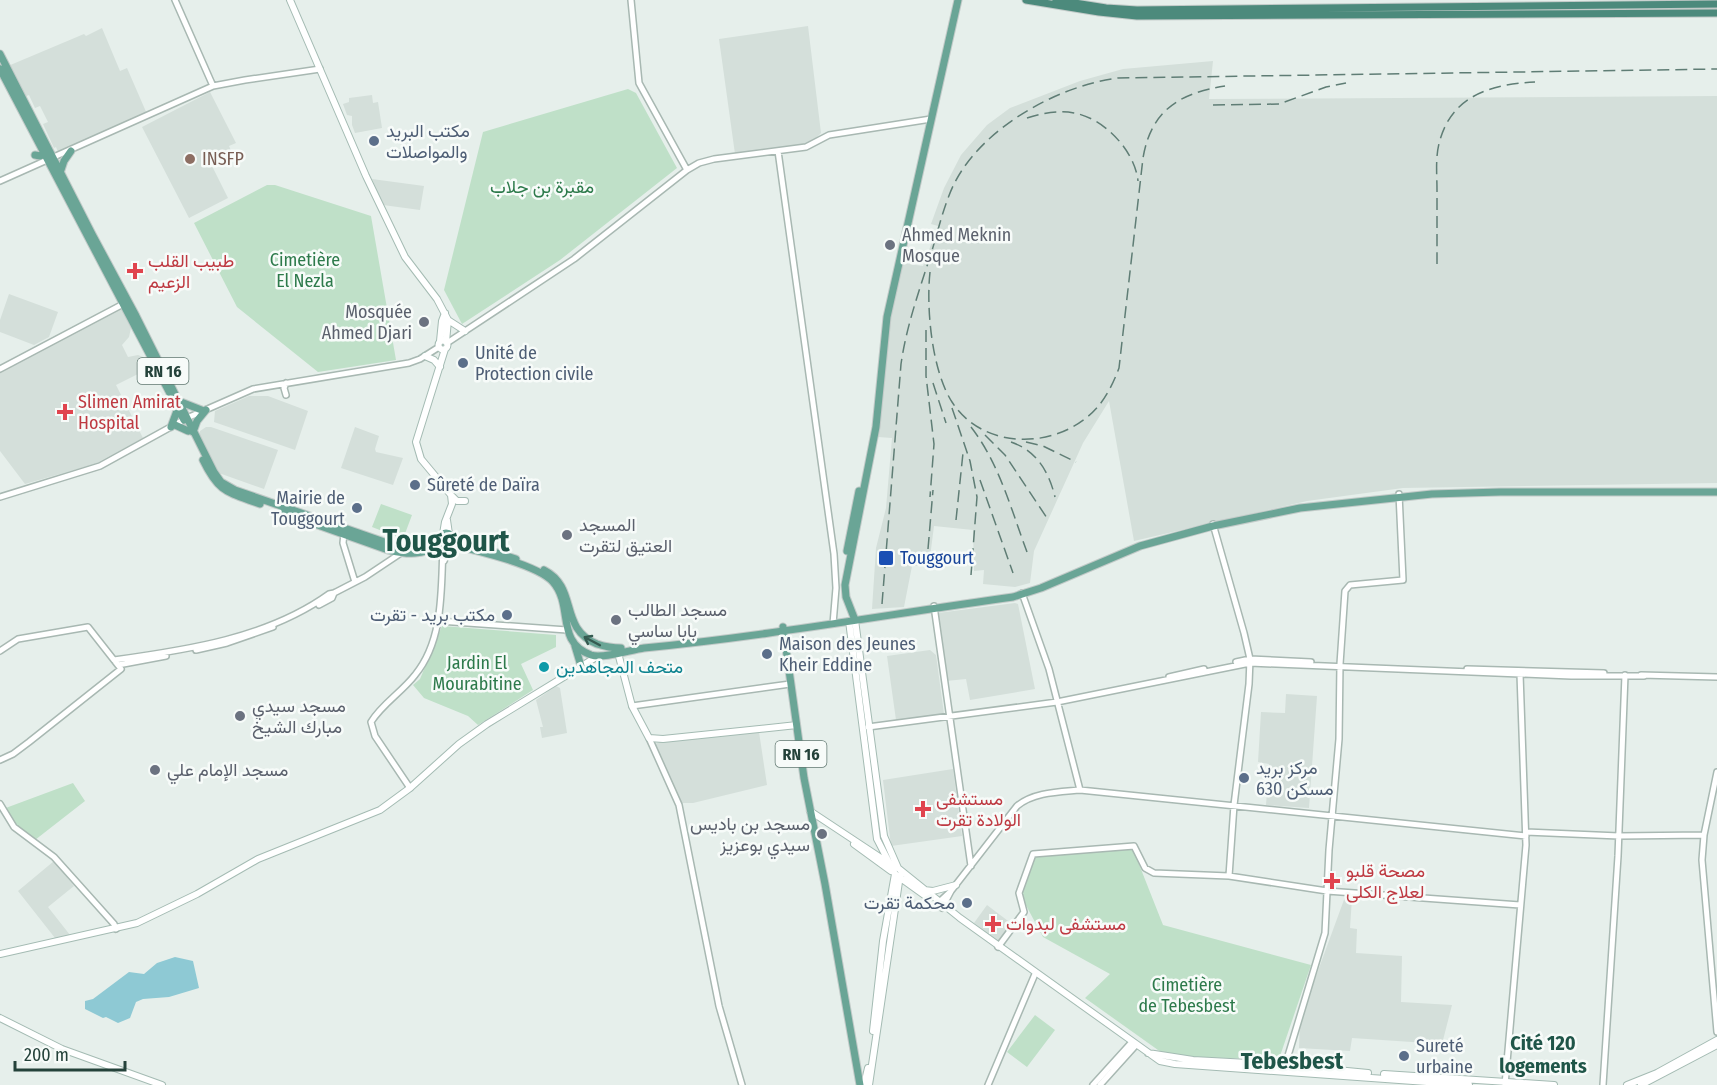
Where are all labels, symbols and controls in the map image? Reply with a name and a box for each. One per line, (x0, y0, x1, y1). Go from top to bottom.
place label: مكتب البريد والمواصلات (386, 120, 470, 163)
marker: مكتب البريد والمواصلات (367, 134, 381, 148)
place label: INSFP (202, 148, 244, 170)
marker: INSFP (183, 152, 197, 166)
park label: مقبرة بن جلاب (490, 176, 594, 198)
place label: Ahmed Meknin Mosque (902, 224, 1011, 267)
marker: Ahmed Meknin Mosque (883, 238, 897, 252)
park label: Cimetière El Nezla (270, 249, 340, 292)
place label: طبيب القلب الزعيم (148, 250, 234, 294)
marker: طبيب القلب الزعيم (126, 262, 144, 280)
place label: Mosquée Ahmed Djari (322, 301, 412, 344)
marker: Mosquée Ahmed Djari (417, 315, 431, 329)
place label: Unité de Protection civile (475, 342, 594, 385)
marker: Unité de Protection civile (456, 356, 470, 370)
road number: RN 16 (138, 358, 188, 384)
place label: Slimen Amirat Hospital (78, 391, 181, 434)
marker: Slimen Amirat Hospital (56, 403, 74, 421)
place label: Sûreté de Daïra (427, 474, 540, 496)
marker: Sûreté de Daïra (408, 478, 422, 492)
place label: Mairie de Touggourt (271, 487, 345, 530)
marker: Mairie de Touggourt (350, 501, 364, 515)
place label: المسجد العتيق لتقرت (579, 514, 672, 557)
district label: Touggourt (383, 523, 510, 559)
marker: المسجد العتيق لتقرت (560, 528, 574, 542)
place label: Touggourt (900, 547, 974, 569)
marker: Touggourt (877, 549, 895, 567)
place label: مسجد الطالب بابا ساسي (628, 599, 727, 646)
place label: مكتب بريد - تقرت (370, 604, 495, 626)
marker: مكتب بريد - تقرت (500, 608, 514, 622)
marker: مسجد الطالب بابا ساسي (609, 613, 623, 627)
place label: Maison des Jeunes Kheir Eddine (779, 633, 916, 676)
one-way arrow (584, 635, 601, 647)
marker: Maison des Jeunes Kheir Eddine (760, 647, 774, 661)
park label: Jardin El Mourabitine (432, 652, 522, 695)
place label: متحف المجاهدين (556, 656, 683, 678)
marker: متحف المجاهدين (537, 660, 551, 674)
place label: مسجد سيدي مبارك الشيخ (252, 695, 346, 739)
marker: مسجد سيدي مبارك الشيخ (233, 709, 247, 723)
road number: RN 16 (776, 741, 826, 767)
place label: مركز بريد 630 مسكن (1256, 757, 1333, 800)
place label: مسجد الإمام علي (167, 759, 288, 785)
marker: مسجد الإمام علي (148, 763, 162, 777)
marker: مركز بريد 630 مسكن (1237, 771, 1251, 785)
place label: مستشفى الولادة تقرت (936, 788, 1021, 831)
marker: مستشفى الولادة تقرت (914, 800, 932, 818)
place label: مسجد بن باديس سيدي بوعزيز (690, 813, 810, 860)
marker: مسجد بن باديس سيدي بوعزيز (815, 827, 829, 841)
place label: مصحة قلبو لعلاج الكلى (1346, 860, 1425, 904)
marker: مصحة قلبو لعلاج الكلى (1323, 872, 1341, 890)
place label: محكمة تقرت (864, 892, 955, 914)
marker: محكمة تقرت (960, 896, 974, 910)
place label: مستشفى لبدوات (1006, 913, 1126, 935)
marker: مستشفى لبدوات (984, 915, 1002, 933)
park label: Cimetière de Tebesbest (1138, 974, 1236, 1017)
district label: Cité 120 logements (1499, 1031, 1587, 1078)
scale bar (15, 1034, 124, 1072)
place label: Sureté urbaine (1416, 1035, 1473, 1078)
text: 200 m (24, 1044, 69, 1066)
district label: Tebesbest (1241, 1047, 1344, 1075)
marker: Sureté urbaine (1397, 1049, 1411, 1063)

